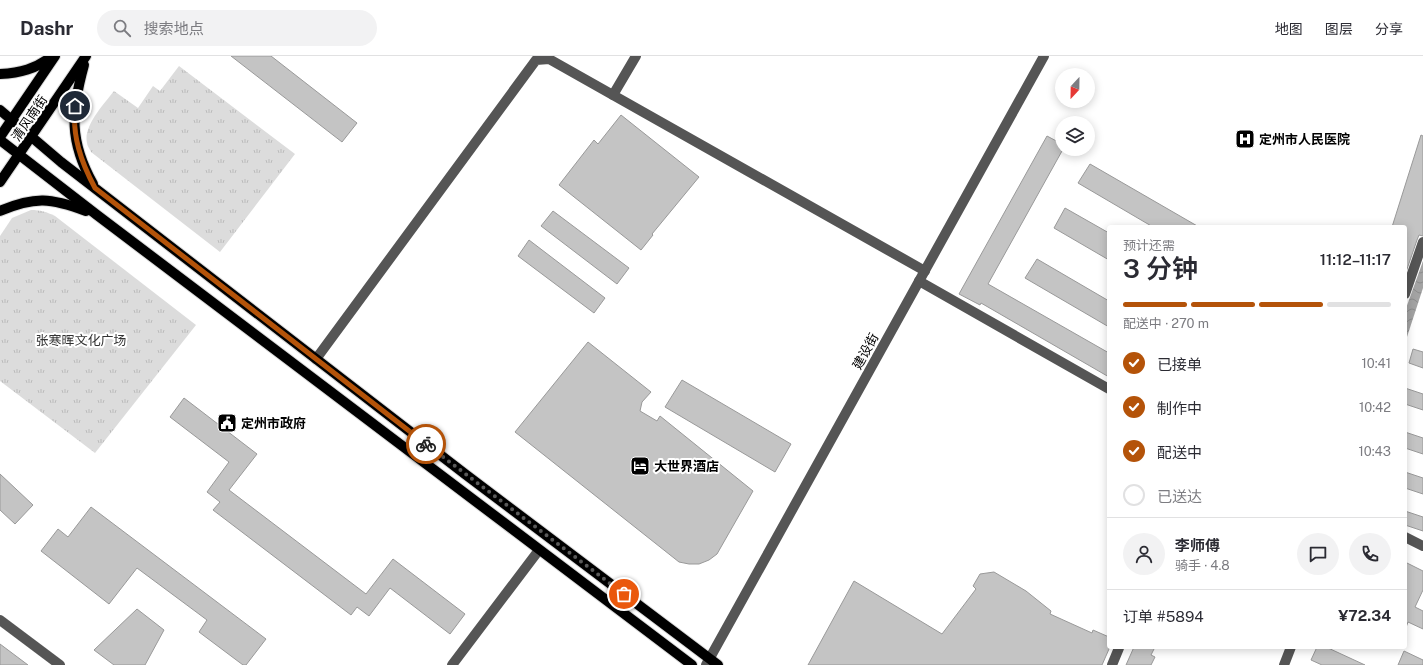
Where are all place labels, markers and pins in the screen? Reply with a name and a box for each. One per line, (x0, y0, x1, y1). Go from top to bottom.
pin (58, 89, 92, 123)
hospital icon: 定州市人民医院 (1234, 128, 1256, 150)
place label: 定州市人民医院 (1259, 132, 1350, 147)
public building icon: 定州市政府 (216, 412, 238, 434)
place label: 定州市政府 (241, 416, 306, 431)
hotel icon: 大世界酒店 (629, 455, 651, 477)
place label: 大世界酒店 (654, 459, 719, 474)
pin (607, 577, 641, 611)

